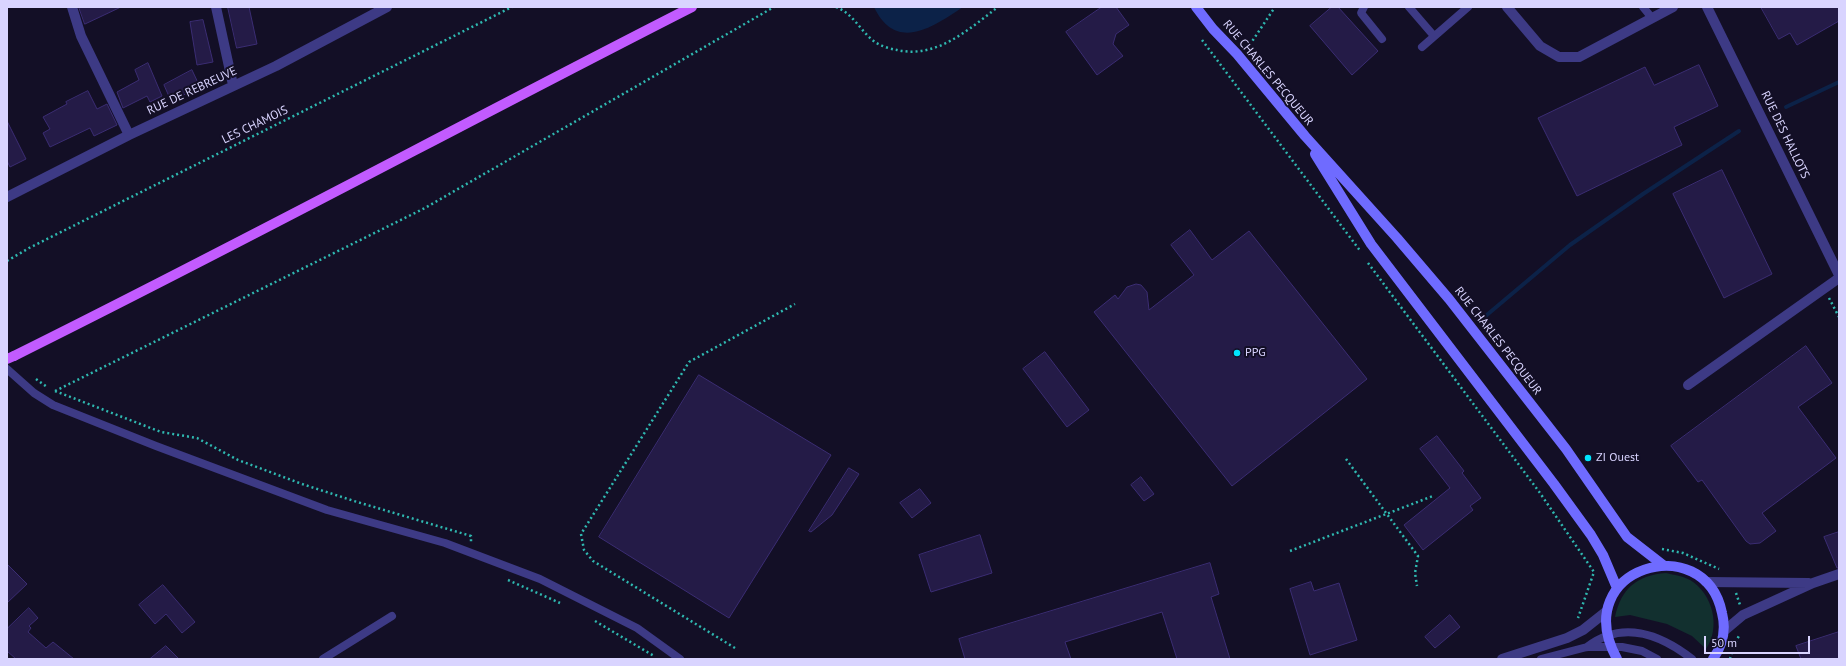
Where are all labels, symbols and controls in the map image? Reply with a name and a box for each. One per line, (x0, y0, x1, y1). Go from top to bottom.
street label: RUE CHARLES PECQUEUR (1220, 17, 1316, 129)
street label: RUE DE REBREUVE (145, 64, 239, 118)
street label: RUE DES HALLOTS (1758, 89, 1812, 181)
street label: LES CHAMOIS (220, 103, 290, 147)
street label: RUE CHARLES PECQUEUR (1451, 284, 1545, 398)
place label: PPG (1245, 346, 1266, 360)
marker: PPG (1232, 348, 1242, 358)
place label: ZI Ouest (1596, 451, 1639, 465)
marker: ZI Ouest (1583, 453, 1593, 463)
scale bar (1706, 628, 1812, 654)
text: 50 m (1711, 635, 1737, 650)

